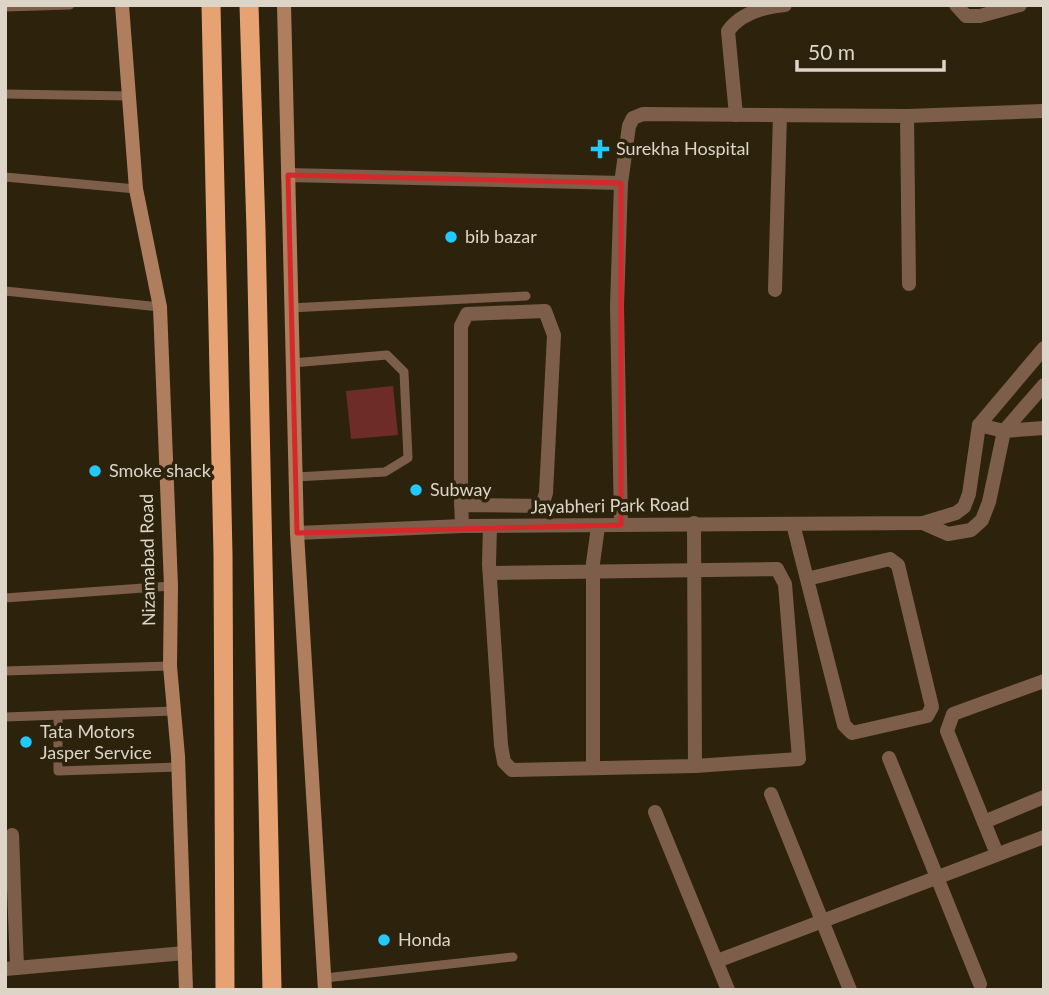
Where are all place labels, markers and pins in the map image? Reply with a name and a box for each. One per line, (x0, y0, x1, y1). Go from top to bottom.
place label: Surekha Hospital (616, 137, 750, 159)
marker: Surekha Hospital (590, 139, 610, 159)
place label: bib bazar (465, 225, 537, 247)
marker: bib bazar (443, 229, 459, 245)
place label: Smoke shack (109, 459, 212, 481)
marker: Smoke shack (87, 463, 103, 479)
place label: Subway (430, 478, 492, 500)
marker: Subway (408, 482, 424, 498)
place label: Tata Motors Jasper Service (40, 720, 152, 763)
marker: Tata Motors Jasper Service (18, 734, 34, 750)
place label: Honda (398, 928, 451, 950)
marker: Honda (376, 932, 392, 948)

